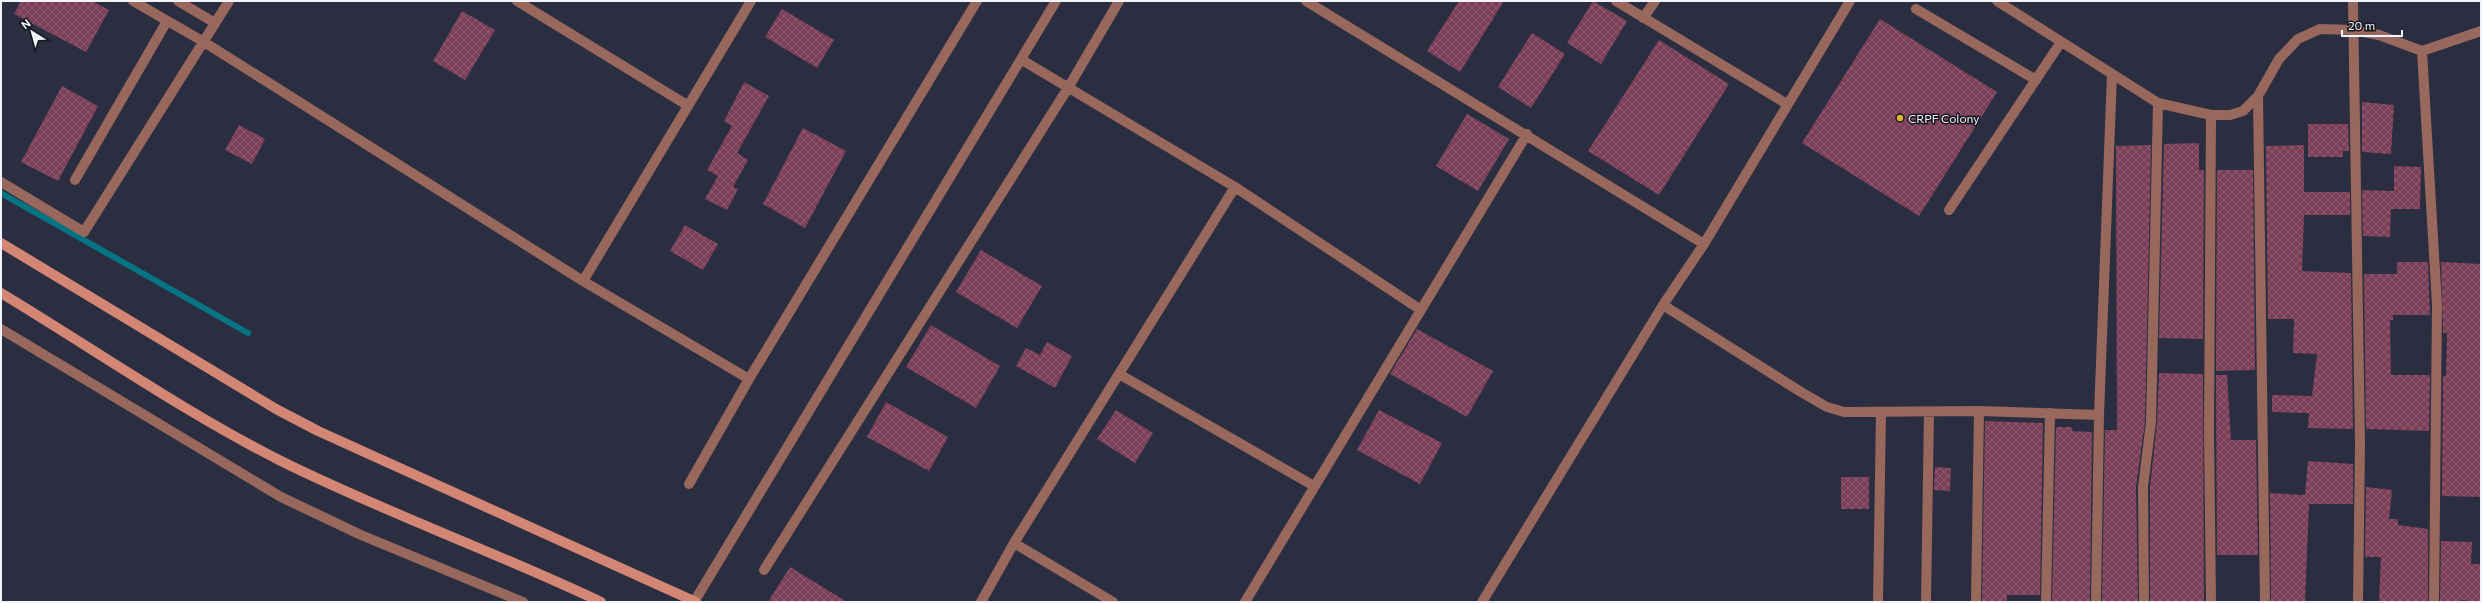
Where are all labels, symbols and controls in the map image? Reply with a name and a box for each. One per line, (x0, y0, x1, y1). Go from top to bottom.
north arrow (12, 12, 52, 52)
scale bar (2342, 12, 2402, 38)
text: N (18, 16, 33, 31)
text: 20 m (2348, 18, 2375, 32)
place label: CRPF Colony (1908, 111, 1980, 125)
marker: CRPF Colony (1895, 113, 1905, 123)

